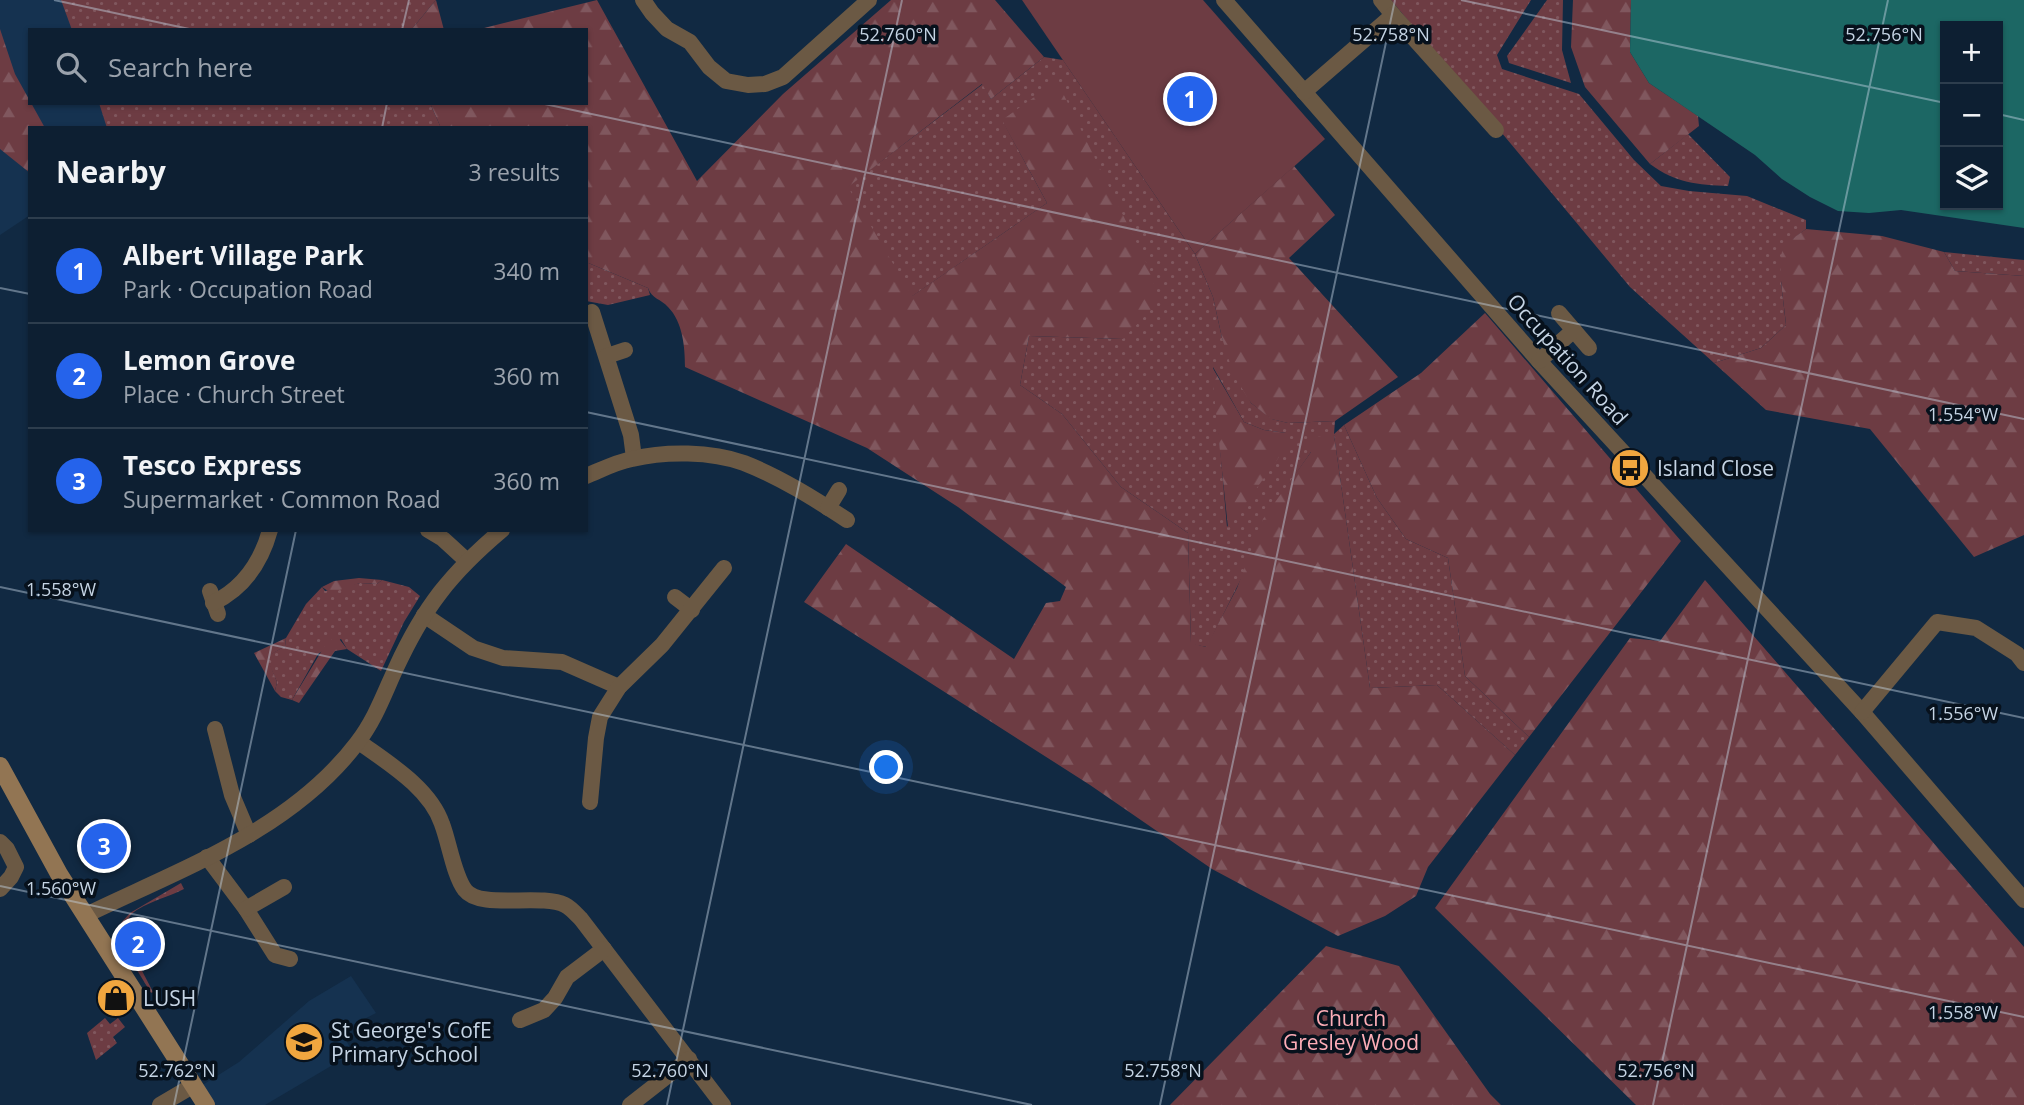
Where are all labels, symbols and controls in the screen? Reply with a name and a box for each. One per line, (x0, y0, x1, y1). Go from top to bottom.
map controls (1940, 21, 2003, 210)
button: + (1940, 21, 2003, 84)
text: 52.760°N (859, 22, 937, 46)
text: 52.758°N (1352, 22, 1430, 46)
text: 52.756°N (1845, 22, 1923, 46)
search box (28, 28, 588, 105)
icon: search (52, 48, 90, 86)
text: Search here (108, 49, 253, 85)
pin: 1 (1167, 73, 1213, 125)
button: − (1940, 84, 2003, 147)
button: layers (1940, 147, 2003, 210)
text: Nearby (56, 151, 166, 192)
text: 3 results (469, 156, 560, 188)
text: Albert Village Park (123, 237, 364, 273)
text: 1 (72, 255, 86, 287)
text: 340 m (493, 255, 560, 287)
text: Park · Occupation Road (123, 273, 373, 305)
street label: Occupation Road (1501, 287, 1635, 431)
text: Lemon Grove (123, 342, 295, 378)
text: 2 (72, 360, 86, 392)
text: 360 m (493, 360, 560, 392)
text: Place · Church Street (123, 378, 345, 410)
text: 1.554°W (1928, 402, 1998, 426)
text: Tesco Express (123, 447, 302, 483)
bus stop icon: Island Close (1609, 447, 1651, 489)
place label: Island Close (1657, 454, 1774, 482)
text: 3 (72, 465, 86, 497)
text: 360 m (493, 465, 560, 497)
text: Supermarket · Common Road (123, 483, 440, 515)
text: 1.558°W (26, 577, 96, 601)
text: 1.556°W (1928, 701, 1998, 725)
your location (869, 750, 903, 784)
pin: 3 (81, 820, 127, 872)
text: 1.560°W (26, 876, 96, 900)
pin: 2 (115, 918, 161, 970)
shop icon: LUSH (95, 977, 137, 1019)
place label: LUSH (143, 984, 196, 1012)
text: 1.558°W (1928, 1000, 1998, 1024)
park label: Church Gresley Wood (1283, 1004, 1419, 1056)
place label: St George's CofE Primary School (331, 1016, 492, 1068)
school or university icon: St George's CofE Primary School (283, 1021, 325, 1063)
text: 52.762°N (138, 1058, 216, 1082)
text: 52.760°N (631, 1058, 709, 1082)
text: 52.758°N (1124, 1058, 1202, 1082)
text: 52.756°N (1617, 1058, 1695, 1082)

